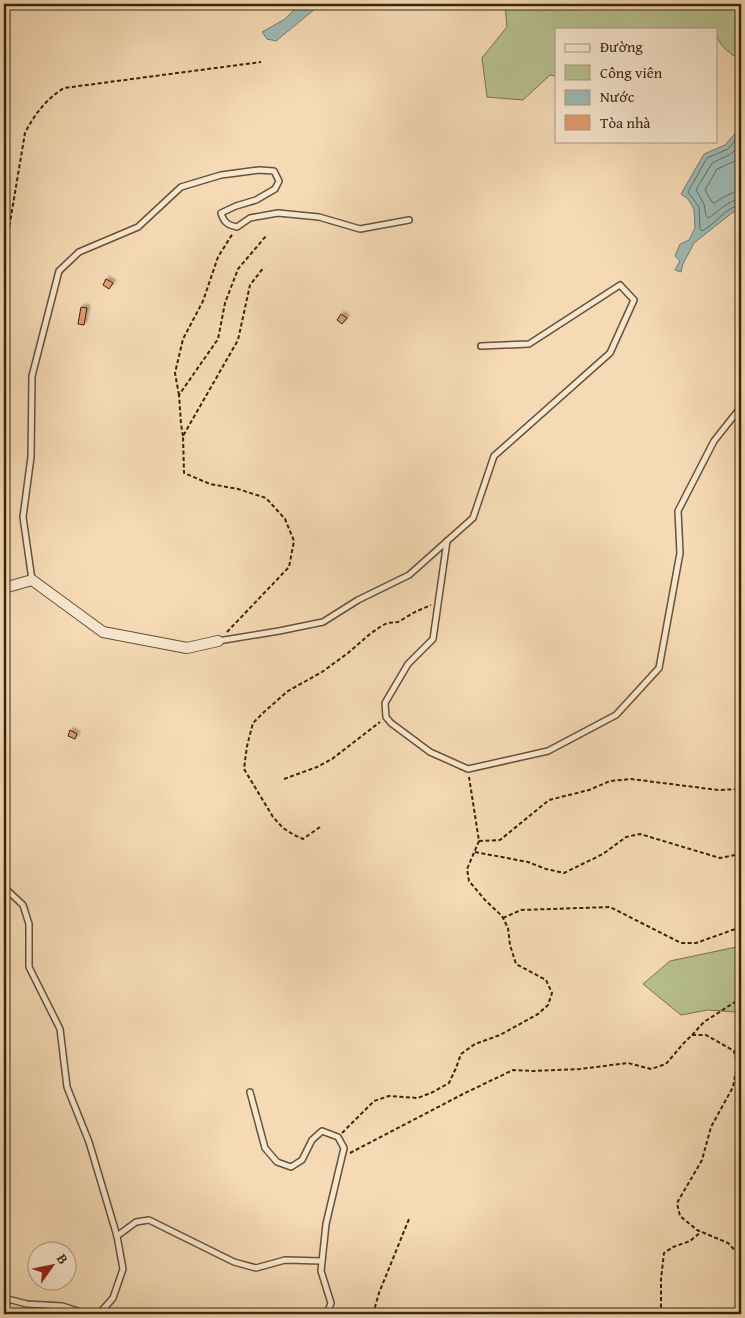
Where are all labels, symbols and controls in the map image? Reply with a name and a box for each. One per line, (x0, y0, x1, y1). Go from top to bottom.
legend (555, 28, 718, 142)
text: Đường (600, 36, 643, 57)
text: Công viên (600, 62, 663, 83)
text: Nước (600, 86, 635, 107)
text: Tòa nhà (600, 112, 650, 133)
north arrow (28, 1240, 78, 1290)
text: B (52, 1250, 74, 1268)

